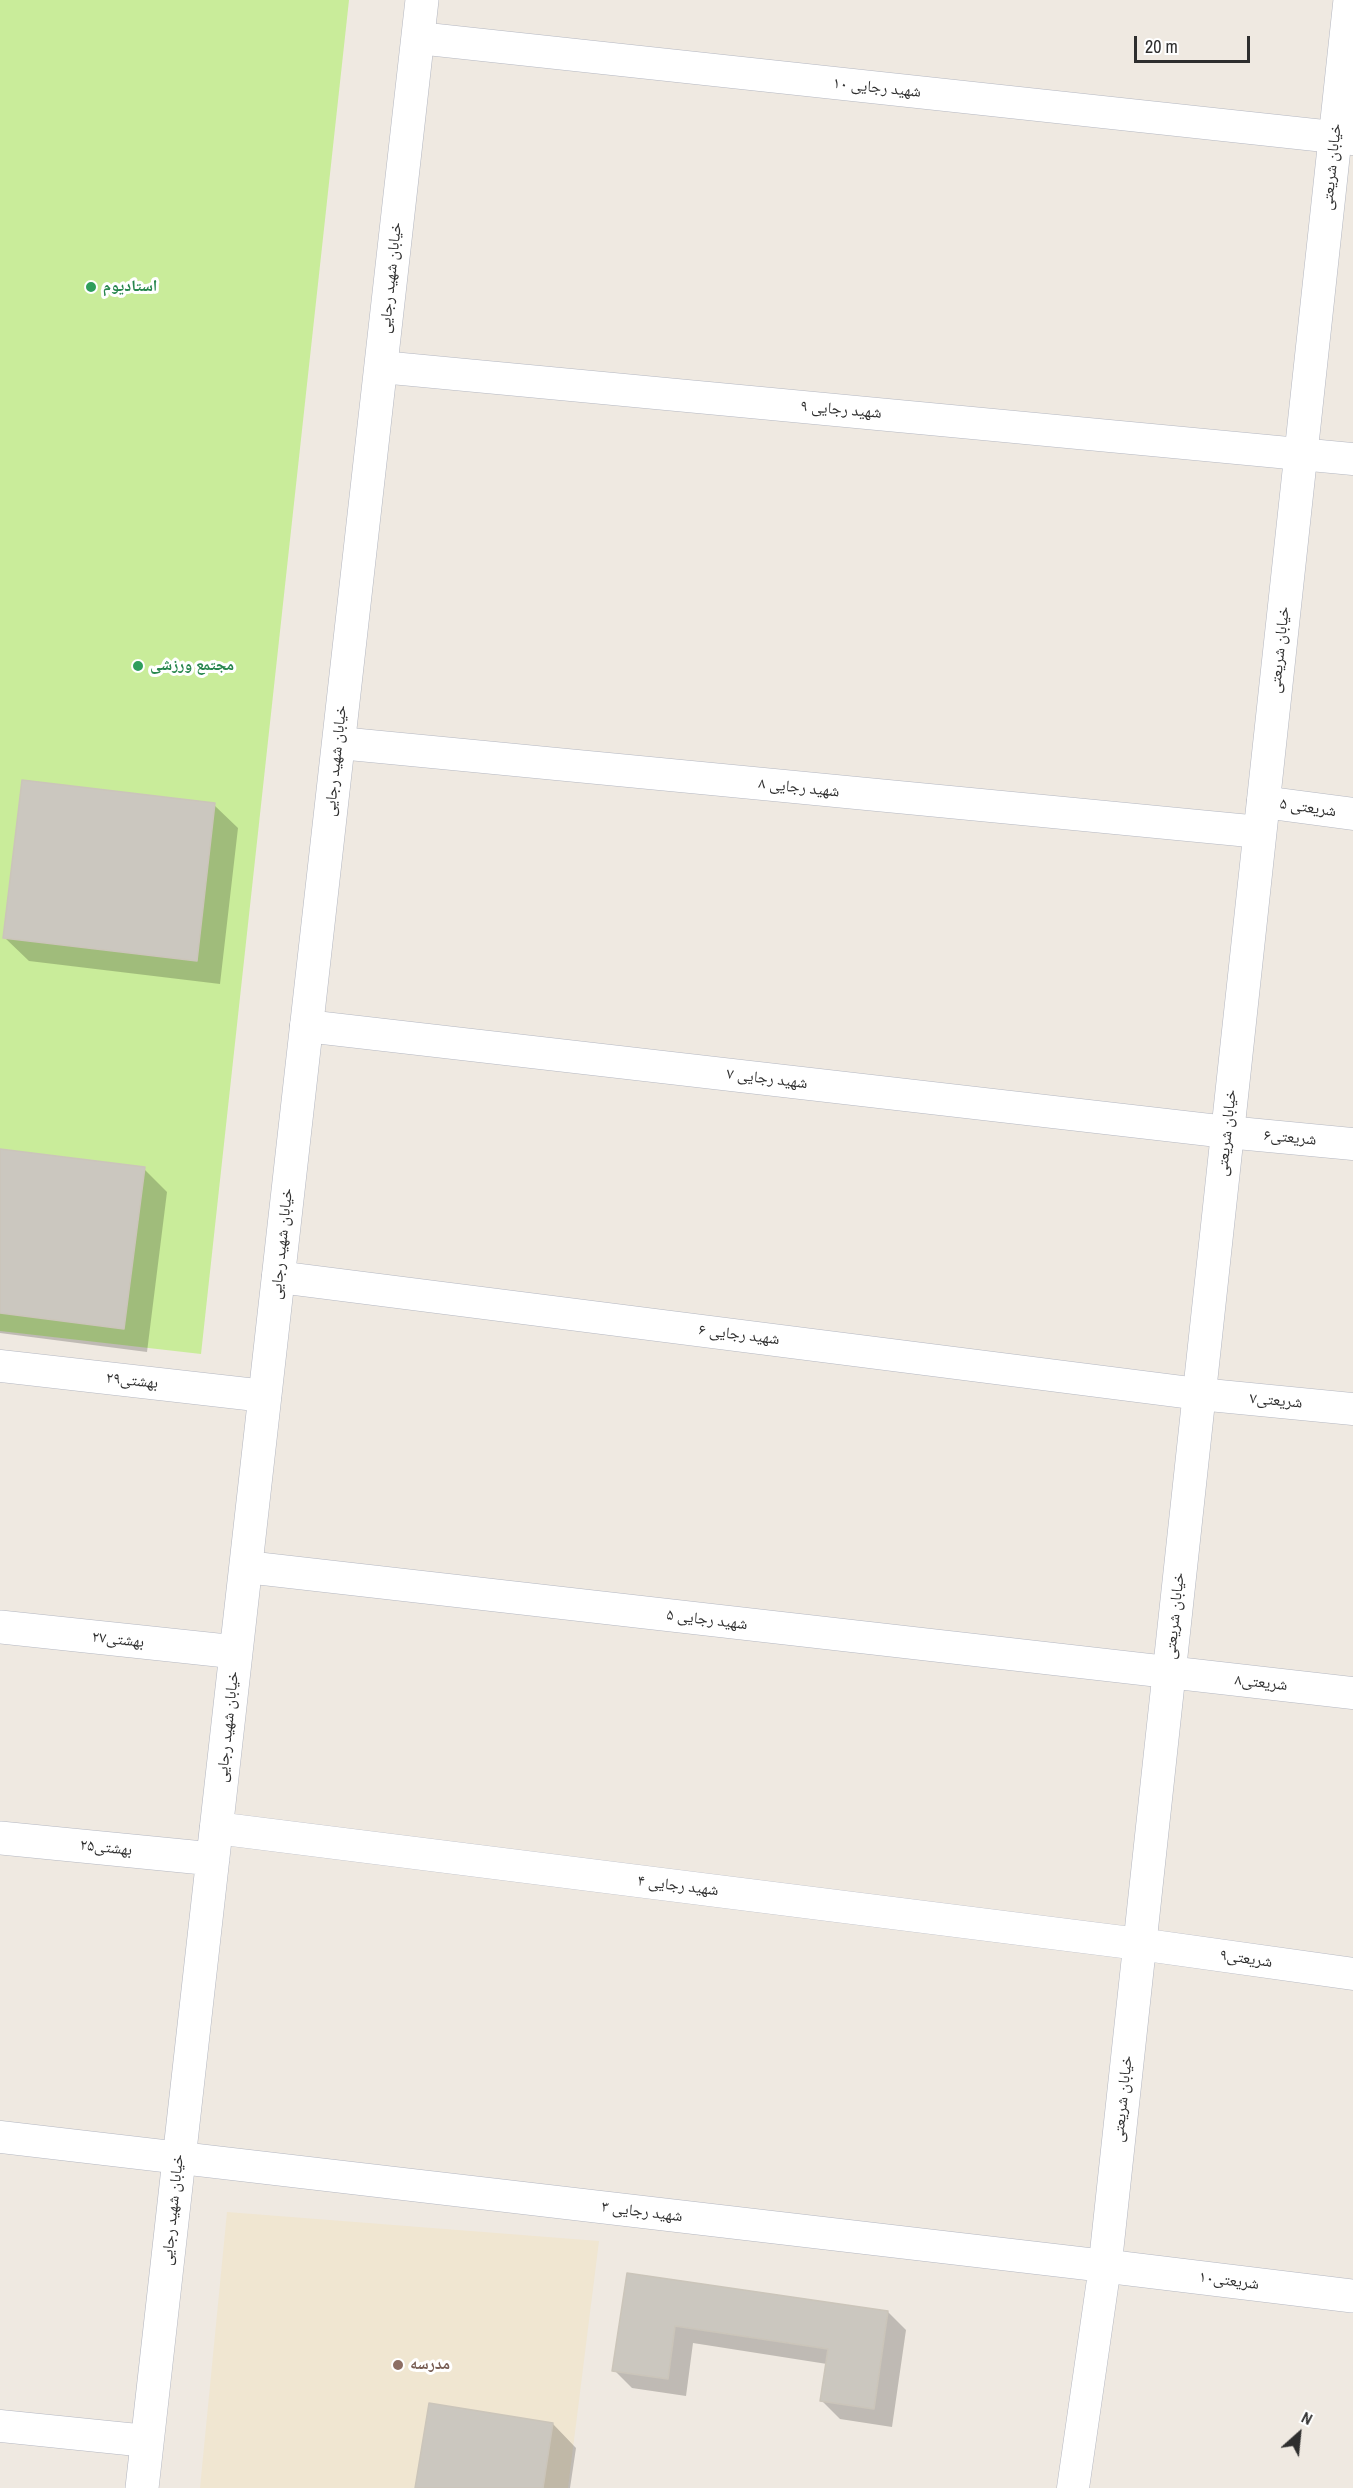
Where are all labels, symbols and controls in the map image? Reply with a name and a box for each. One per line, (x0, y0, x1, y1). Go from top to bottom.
scale bar (1137, 24, 1252, 62)
text: 20 m (1145, 34, 1178, 59)
street label: ۱۰ شهید رجایی (832, 74, 922, 102)
street label: خیابان شریعتی (1318, 123, 1346, 211)
street label: خیابان شهید رجایی (376, 221, 406, 335)
place label: استادیوم (103, 277, 157, 297)
marker: استادیوم (84, 280, 98, 294)
street label: ۹ شهید رجایی (800, 397, 882, 423)
street label: خیابان شریعتی (1266, 606, 1294, 694)
place label: مجتمع ورزشی (150, 656, 234, 676)
marker: مجتمع ورزشی (131, 659, 145, 673)
street label: خیابان شهید رجایی (321, 704, 351, 818)
street label: ۸ شهید رجایی (758, 774, 840, 802)
street label: شریعتی ۵ (1279, 795, 1337, 821)
street label: ۷ شهید رجایی (725, 1065, 809, 1093)
street label: خیابان شریعتی (1213, 1089, 1241, 1177)
street label: شریعتی۶ (1263, 1126, 1317, 1150)
street label: خیابان شهید رجایی (267, 1187, 297, 1301)
street label: ۶ شهید رجایی (697, 1321, 781, 1349)
street label: بهشتی۲۹ (105, 1369, 159, 1393)
street label: شریعتی۷ (1249, 1389, 1303, 1413)
street label: خیابان شریعتی (1161, 1572, 1189, 1660)
street label: ۵ شهید رجایی (665, 1606, 749, 1634)
street label: بهشتی۲۷ (91, 1628, 145, 1652)
street label: خیابان شهید رجایی (213, 1670, 243, 1784)
street label: شریعتی۸ (1234, 1671, 1288, 1695)
street label: بهشتی۲۵ (79, 1836, 133, 1860)
street label: ۴ شهید رجایی (636, 1872, 720, 1900)
street label: شریعتی۹ (1218, 1946, 1274, 1972)
street label: خیابان شریعتی (1109, 2055, 1137, 2143)
street label: خیابان شهید رجایی (158, 2153, 188, 2267)
street label: ۳ شهید رجایی (600, 2198, 684, 2226)
street label: شریعتی۱۰ (1198, 2268, 1260, 2294)
place label: مدرسه (410, 2355, 450, 2375)
marker: مدرسه (391, 2358, 405, 2372)
north arrow (1269, 2404, 1329, 2464)
text: N (1298, 2406, 1316, 2430)

